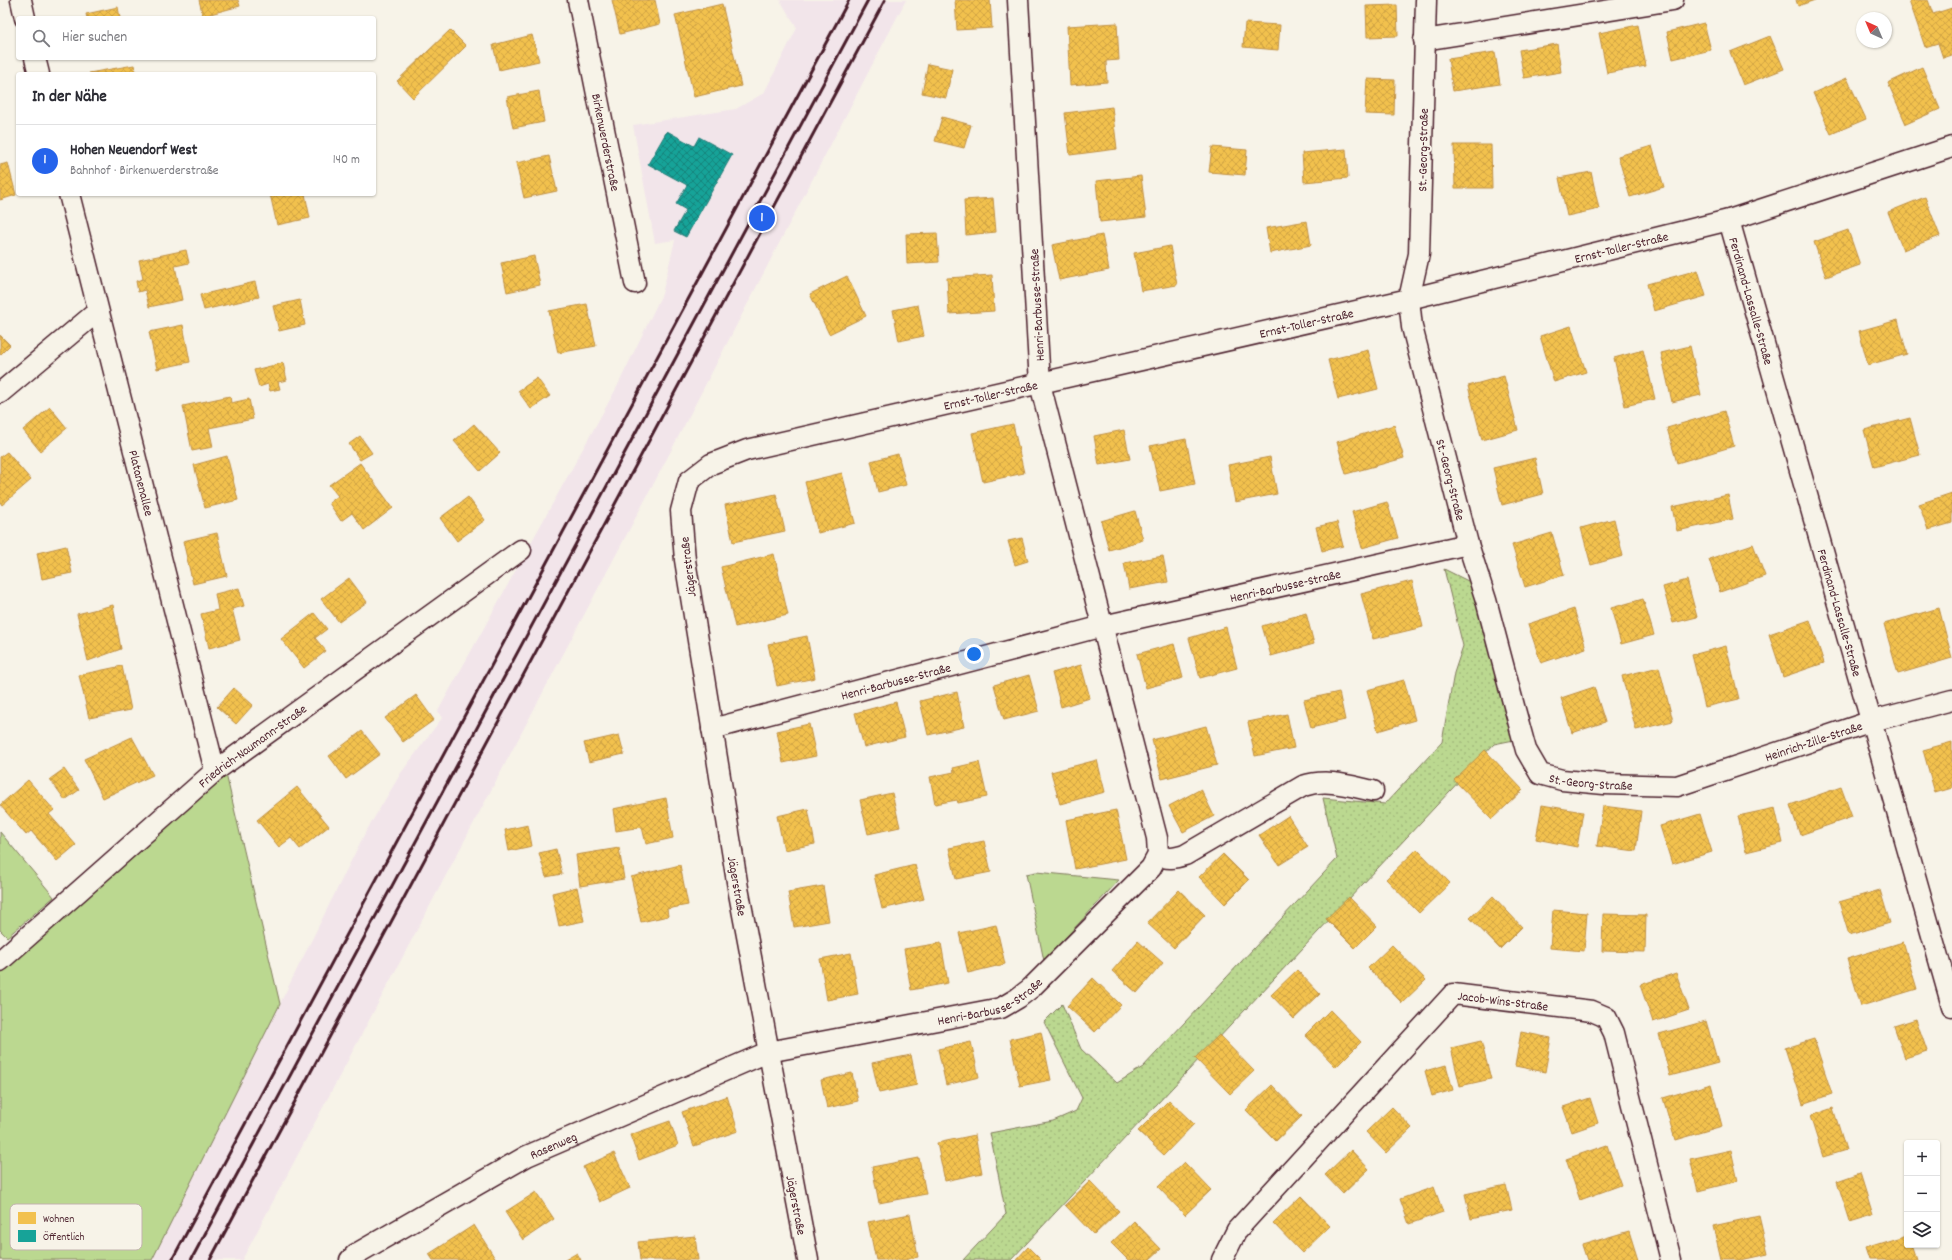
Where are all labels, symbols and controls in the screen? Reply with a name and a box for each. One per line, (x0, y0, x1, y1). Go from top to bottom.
north arrow (1856, 12, 1892, 48)
search box (16, 16, 376, 60)
icon: search (30, 27, 52, 49)
text: Hier suchen (62, 27, 127, 49)
text: In der Nähe (32, 86, 107, 110)
street label: Birkenwerderstraße (585, 92, 623, 193)
street label: St.-Georg-Straße (1414, 108, 1435, 192)
text: Hohen Neuendorf West (70, 140, 197, 162)
text: 1 (44, 151, 46, 170)
text: 140 m (333, 151, 360, 170)
text: Bahnhof · Birkenwerderstraße (70, 162, 219, 181)
pin: 1 (749, 203, 775, 233)
street label: Ernst-Toller-Straße (1573, 228, 1671, 270)
street label: Ferdinand-Lassalle-Straße (1722, 235, 1777, 368)
street label: Henri-Barbusse-Straße (1026, 248, 1051, 362)
street label: Ernst-Toller-Straße (1258, 305, 1356, 345)
street label: Ernst-Toller-Straße (942, 377, 1040, 417)
street label: St.-Georg-Straße (1429, 437, 1469, 523)
street label: Platanenallee (122, 448, 157, 519)
street label: Jägerstraße (676, 535, 703, 598)
street label: Ferdinand-Lassalle-Straße (1811, 547, 1865, 679)
street label: Henri-Barbusse-Straße (1228, 566, 1343, 609)
your location (964, 644, 984, 664)
street label: Henri-Barbusse-Straße (839, 659, 954, 707)
street label: Friedrich-Naumann-Straße (195, 700, 312, 793)
street label: Heinrich-Zille-Straße (1763, 718, 1866, 768)
street label: St.-Georg-Straße (1546, 770, 1633, 797)
street label: Jägerstraße (721, 855, 750, 918)
street label: Henri-Barbusse-Straße (936, 974, 1048, 1032)
street label: Jacob-Wins-Straße (1456, 988, 1550, 1018)
street label: Rasenweg (528, 1128, 581, 1166)
map controls (1904, 1140, 1940, 1248)
button: + (1904, 1140, 1940, 1176)
street label: Jägerstraße (779, 1174, 810, 1237)
button: − (1904, 1176, 1940, 1212)
legend (10, 1204, 142, 1250)
text: Wohnen (43, 1212, 74, 1228)
button: layers (1904, 1212, 1940, 1248)
text: Öffentlich (43, 1230, 85, 1246)

